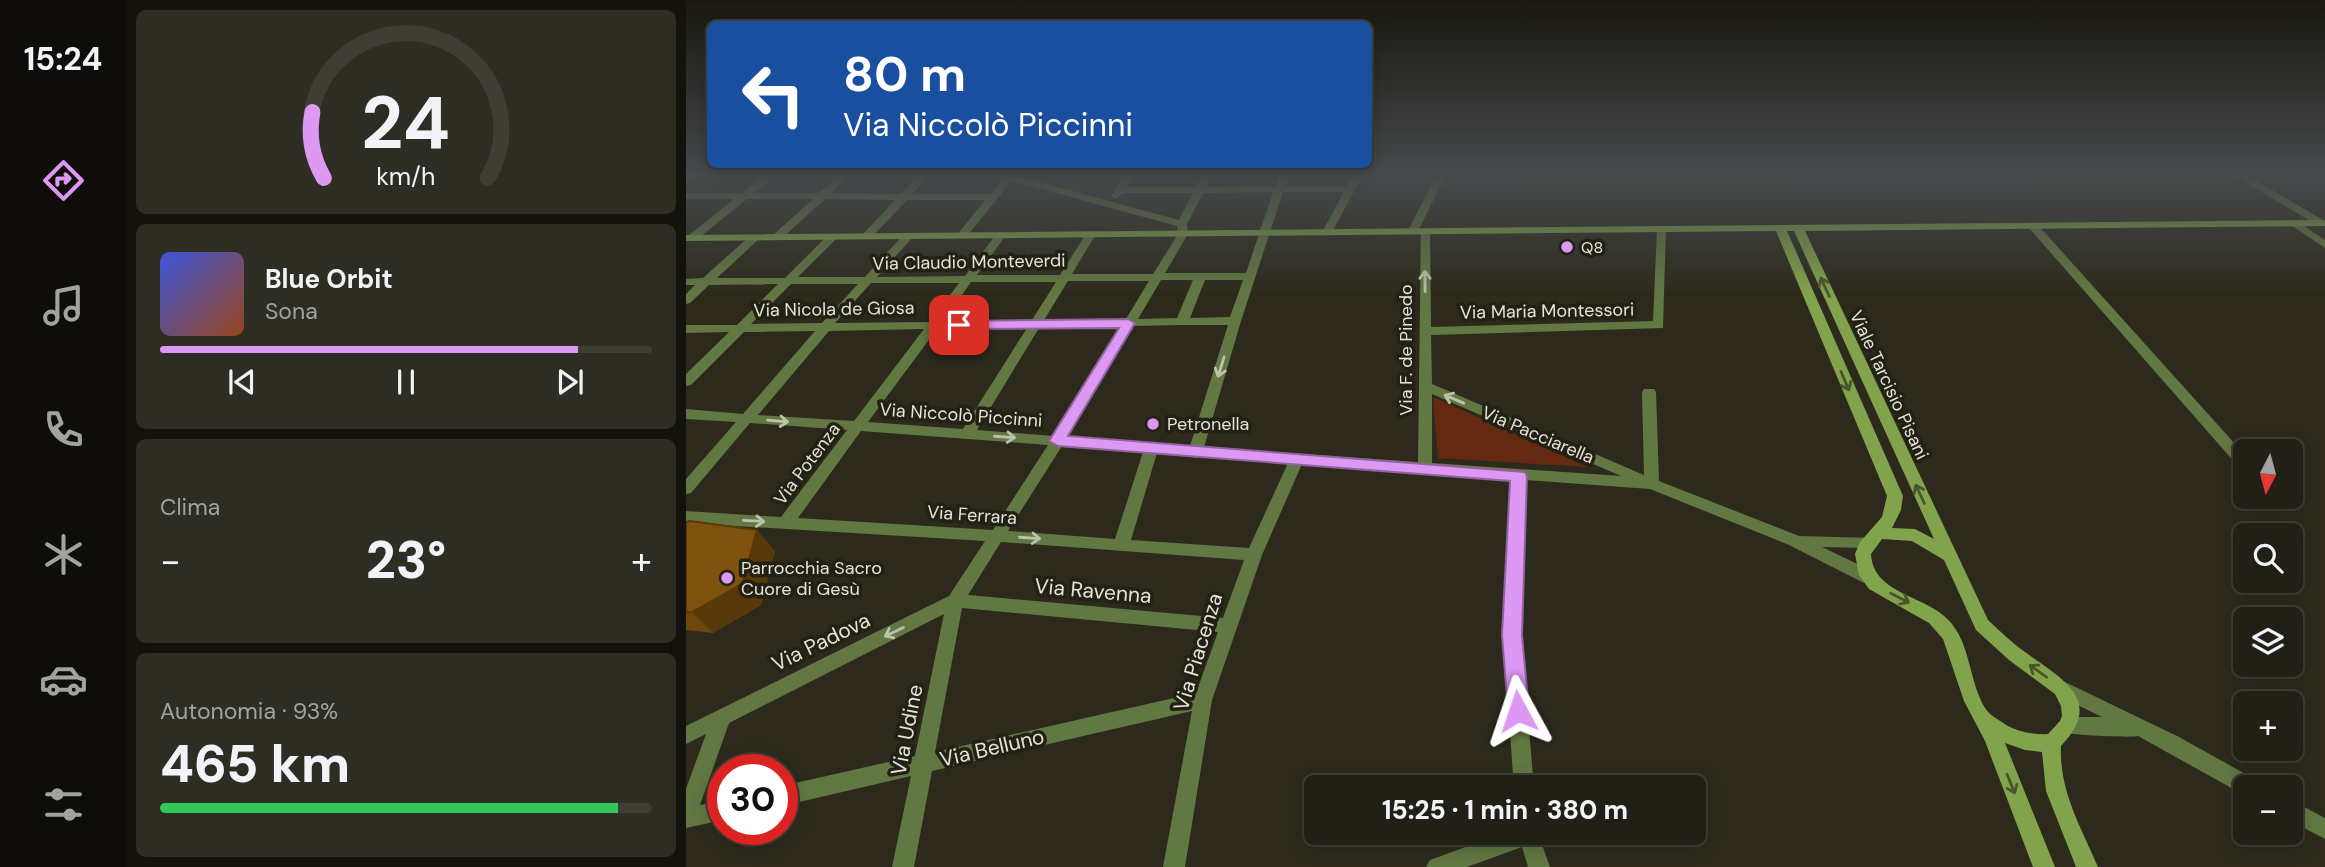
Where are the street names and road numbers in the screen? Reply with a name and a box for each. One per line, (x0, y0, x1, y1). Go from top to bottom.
street label: Via Claudio Monteverdi (872, 248, 1066, 276)
street label: Via F. de Pinedo (1394, 284, 1418, 416)
street label: Via Nicola de Giosa (753, 296, 915, 322)
street label: Via Maria Montessori (1460, 297, 1634, 325)
street label: Viale Tarcisio Pisani (1844, 307, 1934, 463)
street label: Via Niccolò Piccinni (879, 397, 1043, 433)
street label: Via Pacciarella (1478, 401, 1598, 469)
street label: Via Potenza (768, 418, 846, 510)
street label: Via Ferrara (926, 500, 1018, 530)
street label: Via Ravenna (1033, 572, 1153, 610)
street label: Via Piacenza (1167, 590, 1229, 714)
street label: Via Padova (767, 606, 875, 678)
street label: Via Udine (884, 682, 930, 778)
street label: Via Belluno (937, 722, 1047, 774)

